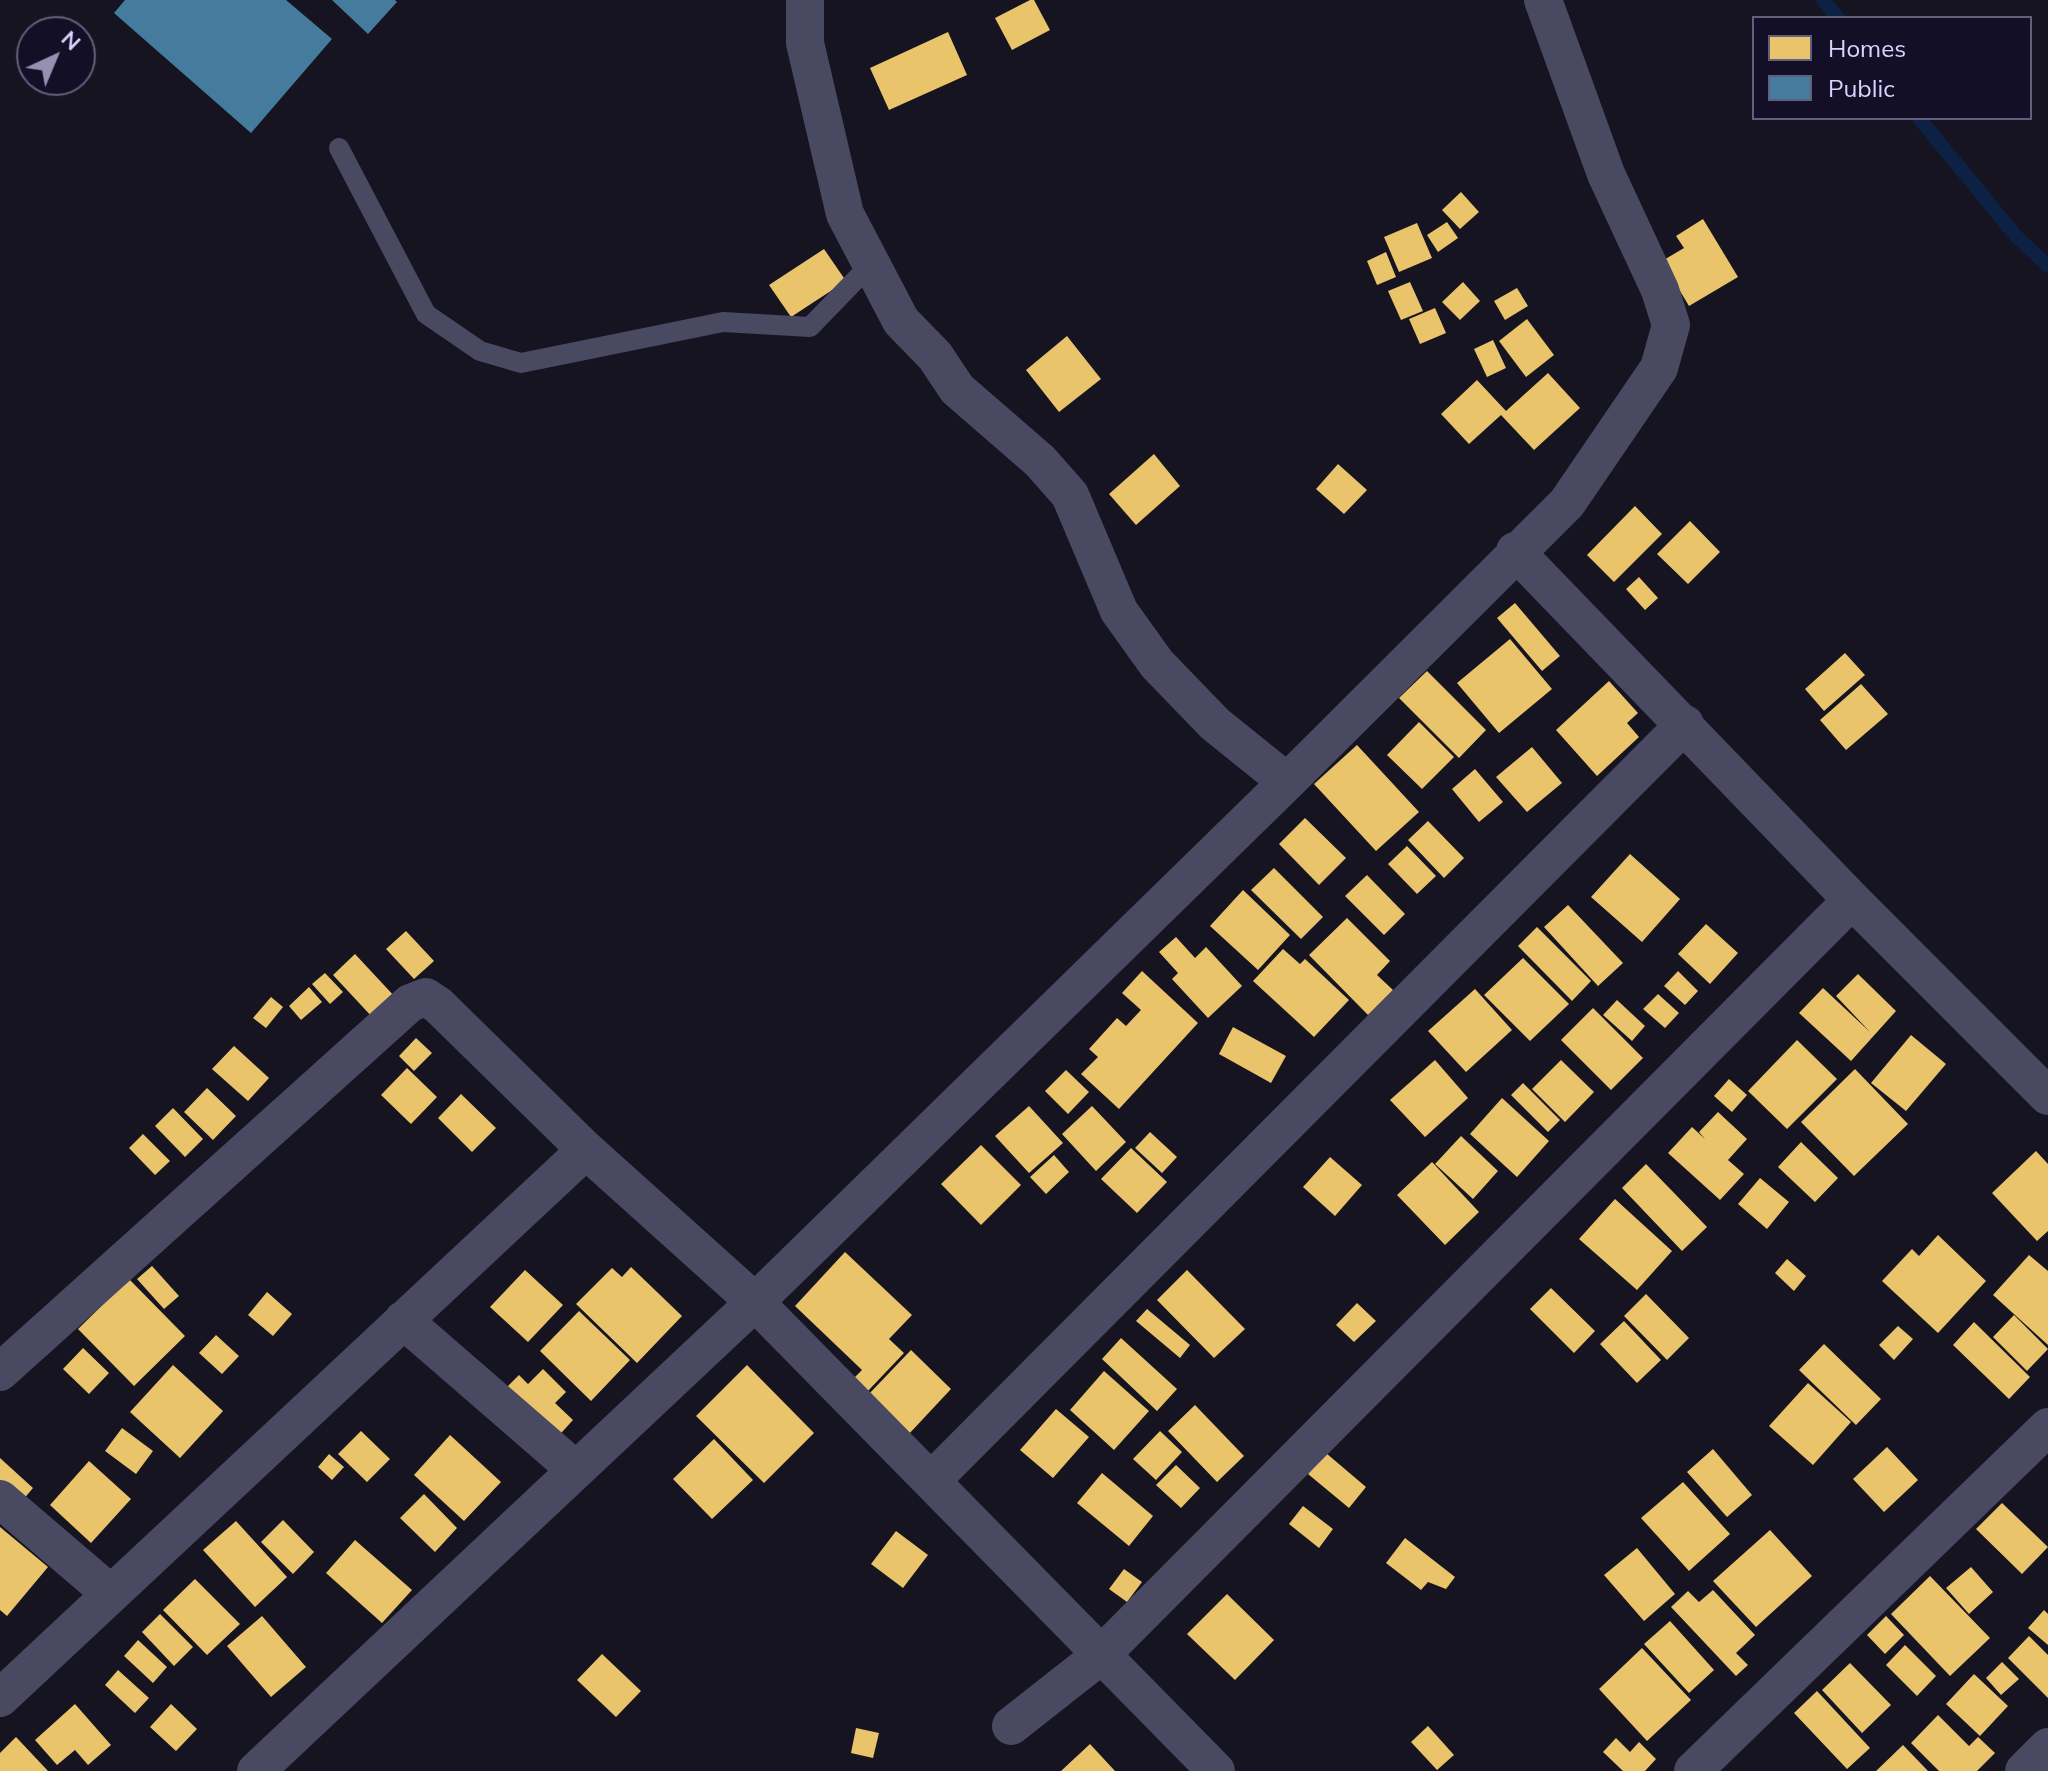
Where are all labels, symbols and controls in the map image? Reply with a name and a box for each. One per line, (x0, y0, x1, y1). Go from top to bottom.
north arrow (16, 16, 96, 96)
legend (1752, 16, 2032, 120)
text: N (56, 24, 87, 56)
text: Homes (1828, 33, 1906, 63)
text: Public (1828, 73, 1895, 103)

